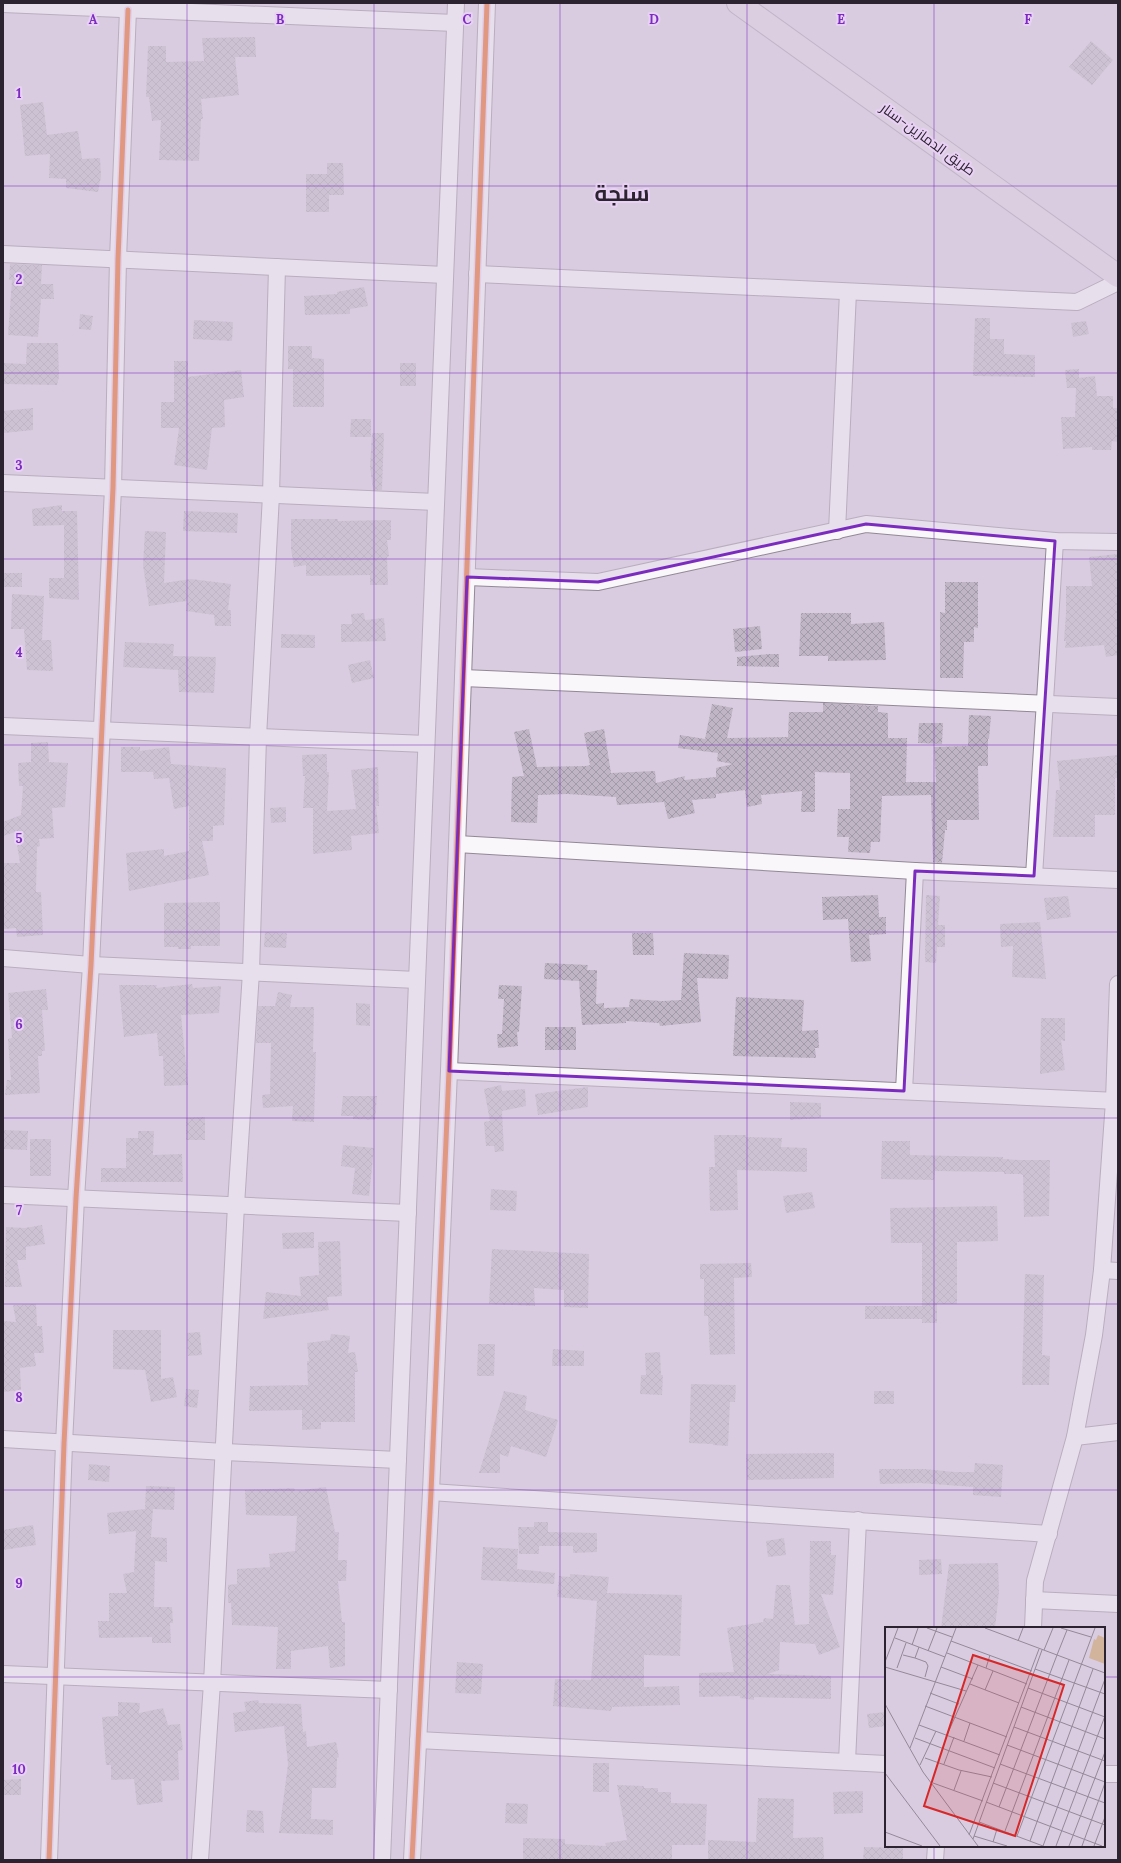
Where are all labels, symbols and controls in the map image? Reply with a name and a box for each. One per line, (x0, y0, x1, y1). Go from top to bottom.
text: A (89, 11, 98, 28)
text: B (276, 11, 285, 28)
text: C (463, 11, 472, 28)
text: D (649, 11, 659, 28)
text: E (837, 11, 845, 28)
text: F (1024, 11, 1032, 28)
text: 1 (16, 85, 22, 102)
street label: طريق الدمازين-سنار (876, 98, 979, 179)
district label: سنجة (595, 179, 649, 207)
text: 2 (16, 271, 23, 288)
text: 3 (15, 457, 23, 474)
text: 4 (15, 644, 23, 661)
text: 5 (15, 830, 23, 847)
text: 6 (15, 1016, 23, 1033)
text: 7 (16, 1202, 22, 1219)
text: 8 (15, 1389, 23, 1406)
text: 9 (15, 1575, 23, 1592)
inset map (885, 1627, 1105, 1847)
text: 10 (12, 1761, 26, 1778)

